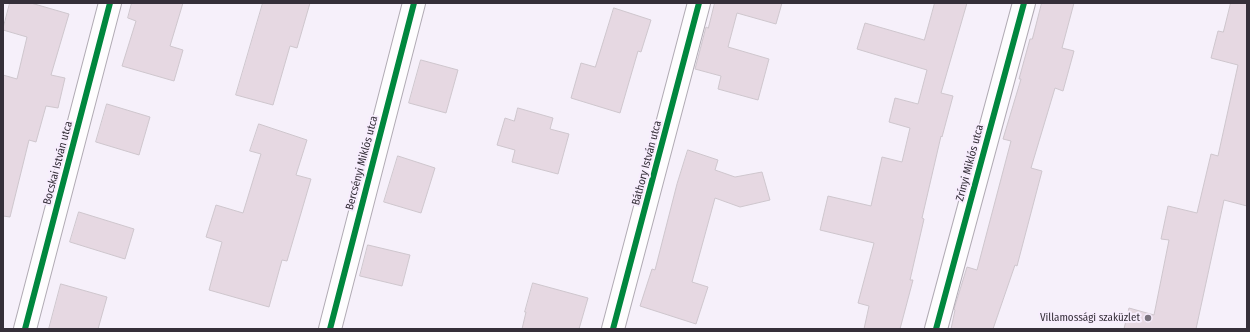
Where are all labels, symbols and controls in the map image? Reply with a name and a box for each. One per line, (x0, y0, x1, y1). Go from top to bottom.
street label: Bercsényi Miklós utca (343, 115, 381, 211)
street label: Báthory István utca (629, 119, 665, 207)
street label: Bocskai István utca (41, 120, 75, 206)
street label: Zrínyi Miklós utca (953, 123, 987, 203)
place label: Villamossági szaküzlet (1040, 311, 1140, 325)
marker: Villamossági szaküzlet (1143, 313, 1153, 323)

